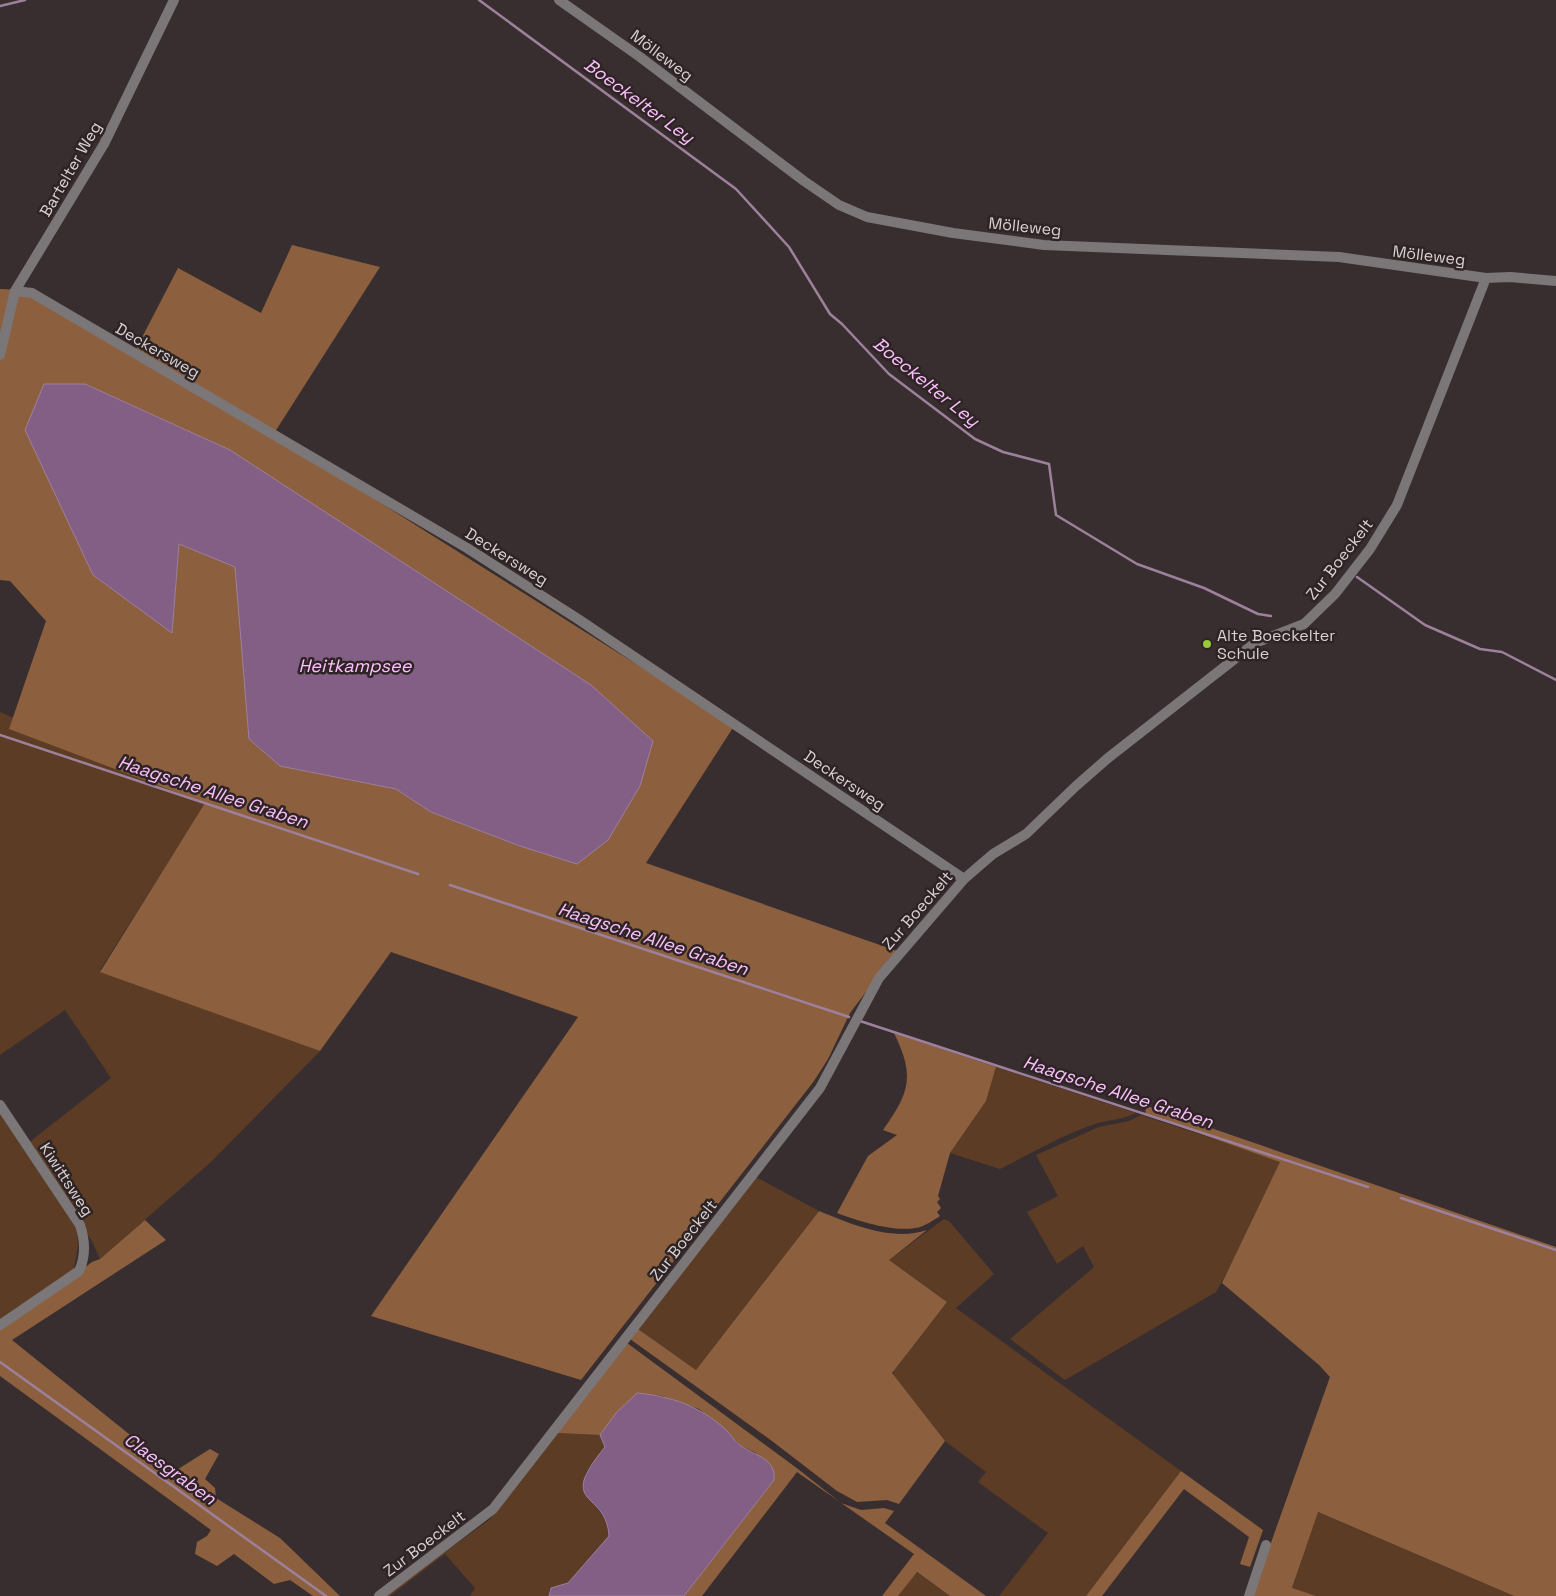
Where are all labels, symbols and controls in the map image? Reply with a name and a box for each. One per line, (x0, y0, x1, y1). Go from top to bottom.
street label: Mölleweg (626, 25, 697, 86)
water label: Boeckelter Ley (580, 53, 700, 149)
street label: Bartelter Weg (35, 118, 106, 221)
street label: Mölleweg (987, 212, 1062, 241)
street label: Mölleweg (1391, 241, 1467, 270)
street label: Deckersweg (112, 318, 204, 383)
water label: Boeckelter Ley (868, 332, 985, 432)
street label: Zur Boeckelt (1301, 514, 1378, 604)
street label: Deckersweg (461, 523, 552, 590)
place label: Alte Boeckelter Schule (1217, 625, 1335, 664)
marker: Alte Boeckelter Schule (1201, 638, 1213, 650)
water label: Heitkampsee (299, 654, 413, 677)
street label: Deckersweg (800, 745, 890, 815)
water label: Haagsche Allee Graben (115, 750, 312, 833)
street label: Zur Boeckelt (877, 867, 957, 954)
water label: Haagsche Allee Graben (555, 897, 752, 980)
water label: Haagsche Allee Graben (1020, 1050, 1217, 1133)
street label: Kiwittsweg (35, 1138, 98, 1220)
street label: Zur Boeckelt (645, 1195, 722, 1285)
water label: Claesgraben (120, 1428, 221, 1510)
street label: Zur Boeckelt (379, 1506, 470, 1581)

